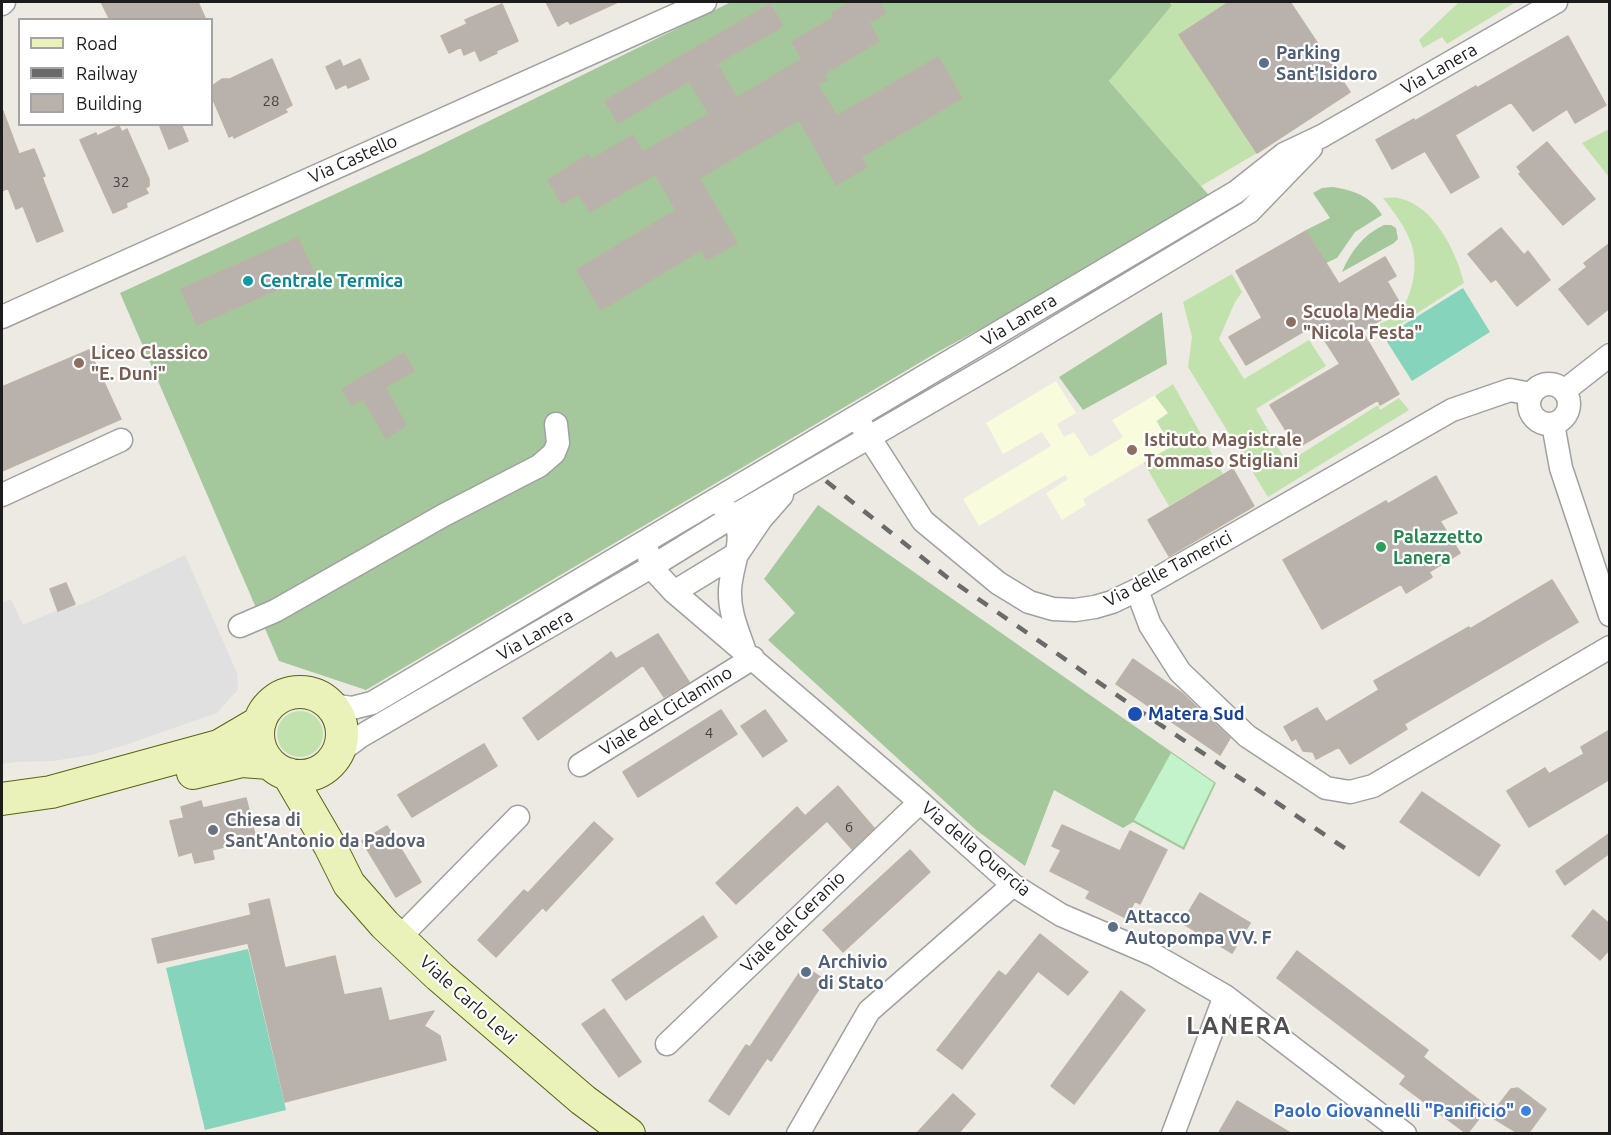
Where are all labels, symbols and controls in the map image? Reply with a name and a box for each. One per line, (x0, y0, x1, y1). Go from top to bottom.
legend (18, 18, 213, 126)
text: Road (76, 33, 118, 53)
street label: Via Lanera (1397, 39, 1481, 99)
place label: Parking Sant'Isidoro (1276, 42, 1378, 84)
marker: Parking Sant'Isidoro (1257, 56, 1271, 70)
text: Railway (76, 63, 137, 83)
house number: 28 (263, 92, 279, 110)
text: Building (76, 93, 142, 113)
street label: Via Castello (305, 130, 401, 188)
house number: 32 (113, 173, 129, 191)
place label: Centrale Termica (260, 270, 403, 292)
marker: Centrale Termica (241, 274, 255, 288)
street label: Via Lanera (977, 289, 1061, 351)
place label: Scuola Media "Nicola Festa" (1303, 301, 1422, 344)
marker: Scuola Media "Nicola Festa" (1284, 315, 1298, 329)
place label: Liceo Classico "E. Duni" (91, 342, 208, 385)
marker: Liceo Classico "E. Duni" (72, 356, 86, 370)
place label: Istituto Magistrale Tommaso Stigliani (1144, 429, 1302, 472)
marker: Istituto Magistrale Tommaso Stigliani (1125, 443, 1139, 457)
street label: Via delle Tamerici (1100, 526, 1236, 612)
place label: Palazzetto Lanera (1393, 526, 1483, 568)
marker: Palazzetto Lanera (1374, 540, 1388, 554)
street label: Via Lanera (493, 605, 577, 665)
street label: Viale del Ciclamino (596, 662, 736, 760)
place label: Matera Sud (1148, 703, 1244, 725)
marker: Matera Sud (1126, 705, 1144, 723)
house number: 4 (705, 724, 713, 742)
street label: Via della Quercia (917, 797, 1035, 901)
place label: Chiesa di Sant'Antonio da Padova (225, 809, 425, 852)
house number: 6 (845, 818, 853, 836)
marker: Chiesa di Sant'Antonio da Padova (206, 823, 220, 837)
street label: Viale del Geranio (736, 867, 850, 977)
place label: Attacco Autopompa VV. F (1125, 906, 1272, 948)
marker: Attacco Autopompa VV. F (1106, 920, 1120, 934)
street label: Viale Carlo Levi (415, 951, 521, 1049)
place label: Archivio di Stato (818, 951, 888, 994)
marker: Archivio di Stato (799, 965, 813, 979)
district label: LANERA (1186, 1012, 1292, 1040)
place label: Paolo Giovannelli "Panificio" (1274, 1100, 1514, 1122)
marker: Paolo Giovannelli "Panificio" (1519, 1104, 1533, 1118)

